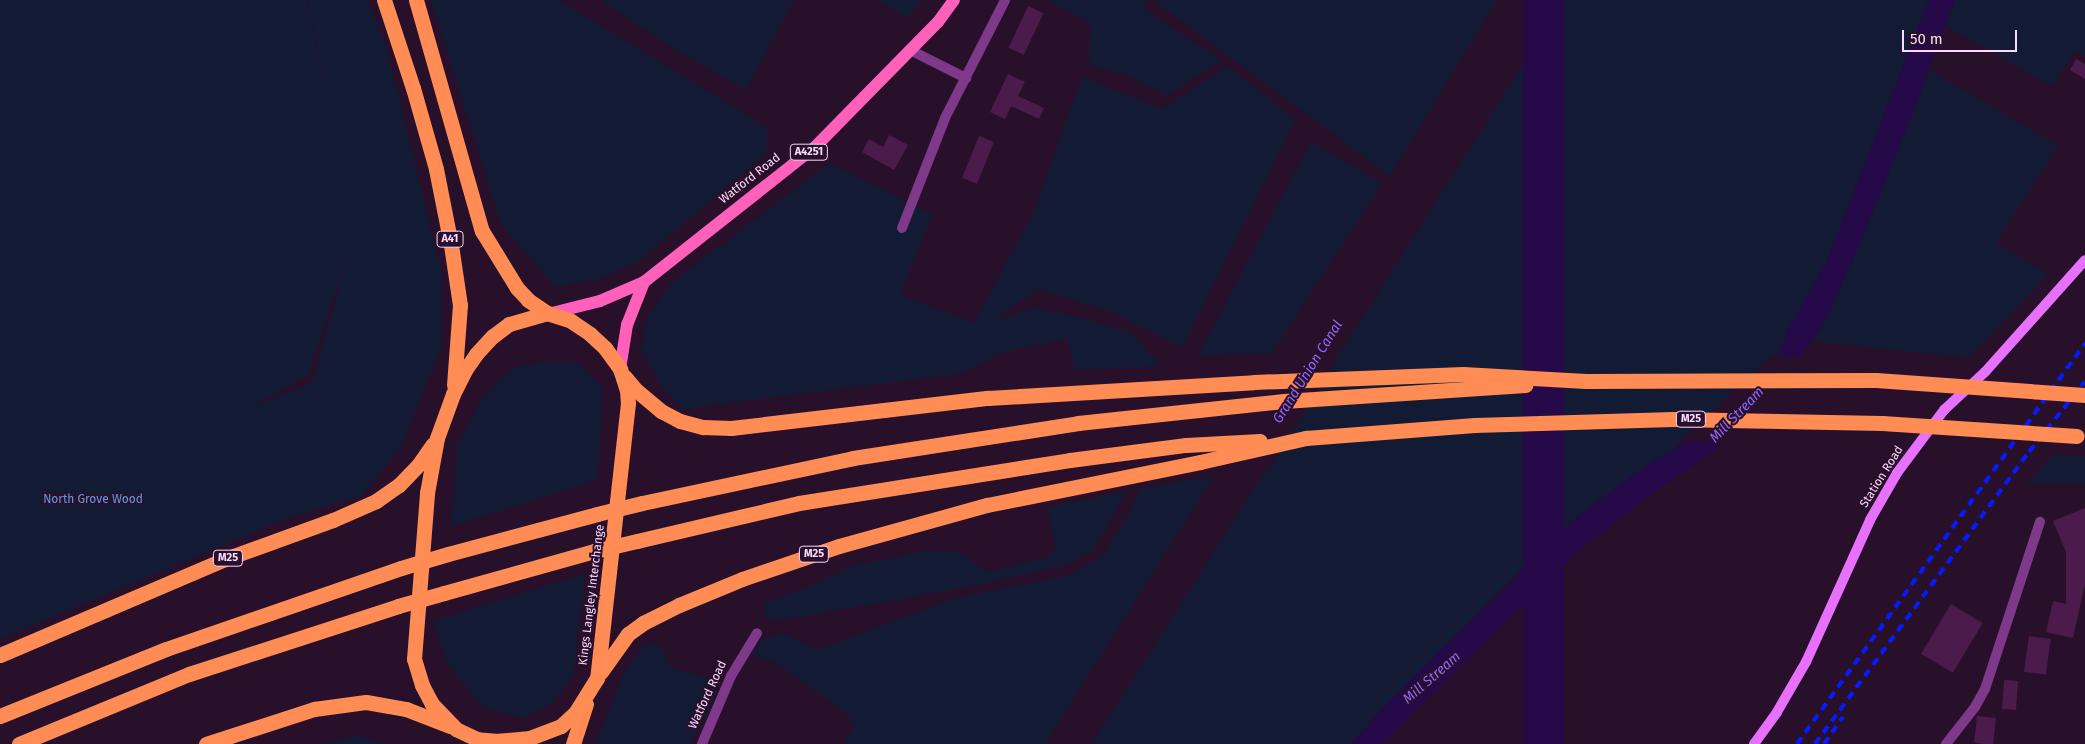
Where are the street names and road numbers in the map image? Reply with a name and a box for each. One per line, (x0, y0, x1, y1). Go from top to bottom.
road number: A4251 (789, 144, 829, 160)
street label: Watford Road (717, 151, 783, 207)
road number: A41 (436, 230, 464, 248)
road number: M25 (1675, 410, 1707, 428)
street label: Station Road (1857, 444, 1907, 510)
street label: Kings Langley Interchange (576, 524, 608, 666)
road number: M25 (798, 546, 830, 562)
road number: M25 (212, 550, 244, 566)
street label: Watford Road (686, 659, 730, 731)

